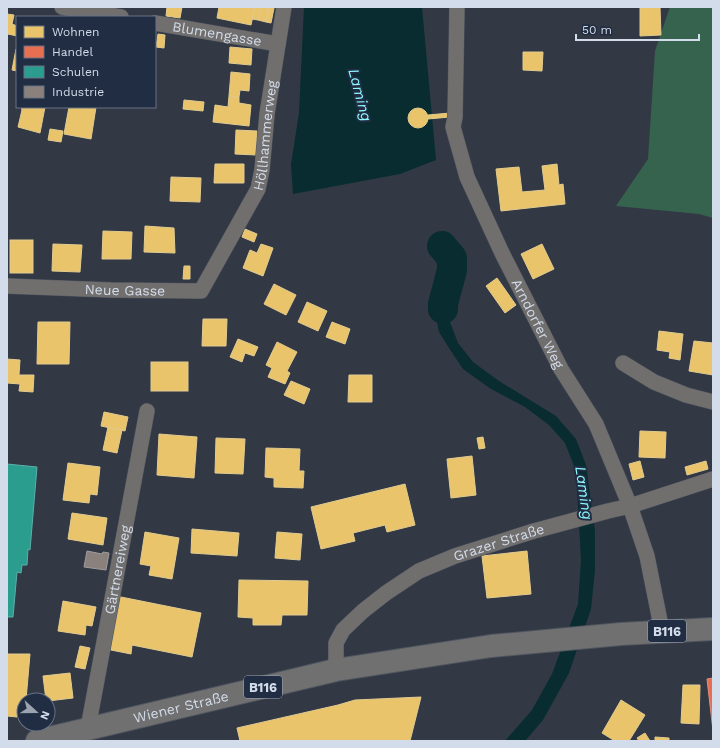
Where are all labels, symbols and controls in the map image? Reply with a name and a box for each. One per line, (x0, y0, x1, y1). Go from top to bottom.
legend (16, 16, 156, 108)
scale bar (576, 16, 699, 42)
street label: Blumengasse (171, 18, 263, 49)
text: 50 m (582, 23, 612, 37)
text: Wohnen (52, 25, 100, 39)
text: Handel (52, 45, 93, 59)
text: Schulen (52, 65, 99, 79)
water label: Laming (344, 67, 376, 123)
street label: Höllhammerweg (250, 79, 280, 192)
text: Industrie (52, 85, 104, 99)
street label: Arndorfer Weg (508, 276, 568, 372)
street label: Neue Gasse (84, 281, 165, 299)
water label: Laming (571, 465, 597, 521)
street label: Grazer Straße (451, 521, 546, 564)
street label: Gärtnereiweg (101, 523, 134, 616)
road number: B116 (648, 620, 686, 642)
road number: B116 (244, 676, 282, 698)
street label: Wiener Straße (132, 688, 230, 726)
north arrow (16, 692, 56, 732)
text: N (37, 709, 52, 722)

